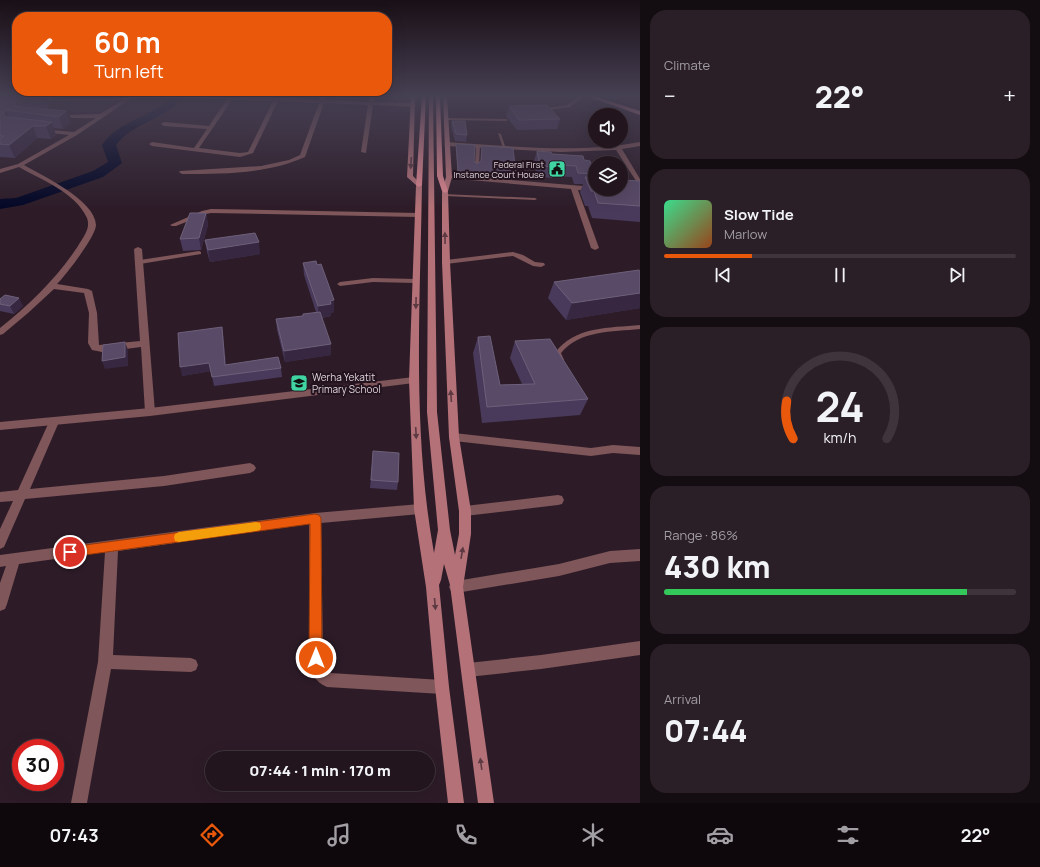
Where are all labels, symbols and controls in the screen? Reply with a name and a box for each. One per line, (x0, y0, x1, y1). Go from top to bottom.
text: 60 m (94, 23, 161, 61)
icon: left (28, 28, 80, 80)
text: Climate (664, 56, 710, 74)
text: Turn left (94, 59, 164, 83)
text: 22° (815, 76, 864, 117)
text: − (664, 81, 676, 111)
text: + (1003, 81, 1016, 111)
map controls (588, 108, 628, 196)
button: sound (588, 108, 628, 148)
button: layers (588, 156, 628, 196)
one-way arrow (408, 157, 415, 169)
place label: Federal First Instance Court House (453, 158, 544, 181)
public building icon: Federal First Instance Court House (547, 159, 567, 179)
text: Slow Tide (724, 204, 794, 225)
text: Marlow (724, 225, 767, 243)
one-way arrow (442, 231, 448, 244)
icon: previous (712, 264, 734, 286)
icon: pause (829, 264, 851, 286)
icon: next (946, 264, 968, 286)
one-way arrow (412, 297, 419, 309)
place label: Werha Yekatit Primary School (312, 370, 381, 396)
school or university icon: Werha Yekatit Primary School (289, 373, 309, 393)
text: 24 (815, 378, 865, 434)
one-way arrow (448, 390, 455, 402)
one-way arrow (413, 427, 419, 440)
text: km/h (823, 428, 857, 447)
text: Range · 86% (664, 526, 738, 544)
pin (53, 535, 87, 569)
icon: arrive (59, 541, 81, 563)
text: 430 km (664, 546, 770, 587)
one-way arrow (459, 547, 465, 559)
one-way arrow (432, 598, 438, 610)
position arrow (295, 637, 337, 679)
text: Arrival (664, 690, 701, 708)
text: 07:44 (664, 710, 748, 751)
speed limit sign: 30 (12, 739, 64, 791)
one-way arrow (477, 758, 484, 770)
text: 07:44 · 1 min · 170 m (249, 760, 391, 781)
icon: directions (198, 821, 226, 849)
icon: music (325, 821, 353, 849)
icon: phone (452, 821, 480, 849)
icon: climate (579, 821, 607, 849)
icon: car (706, 821, 734, 849)
icon: filters (834, 821, 862, 849)
text: 07:43 (50, 823, 99, 847)
text: 22° (961, 823, 990, 847)

